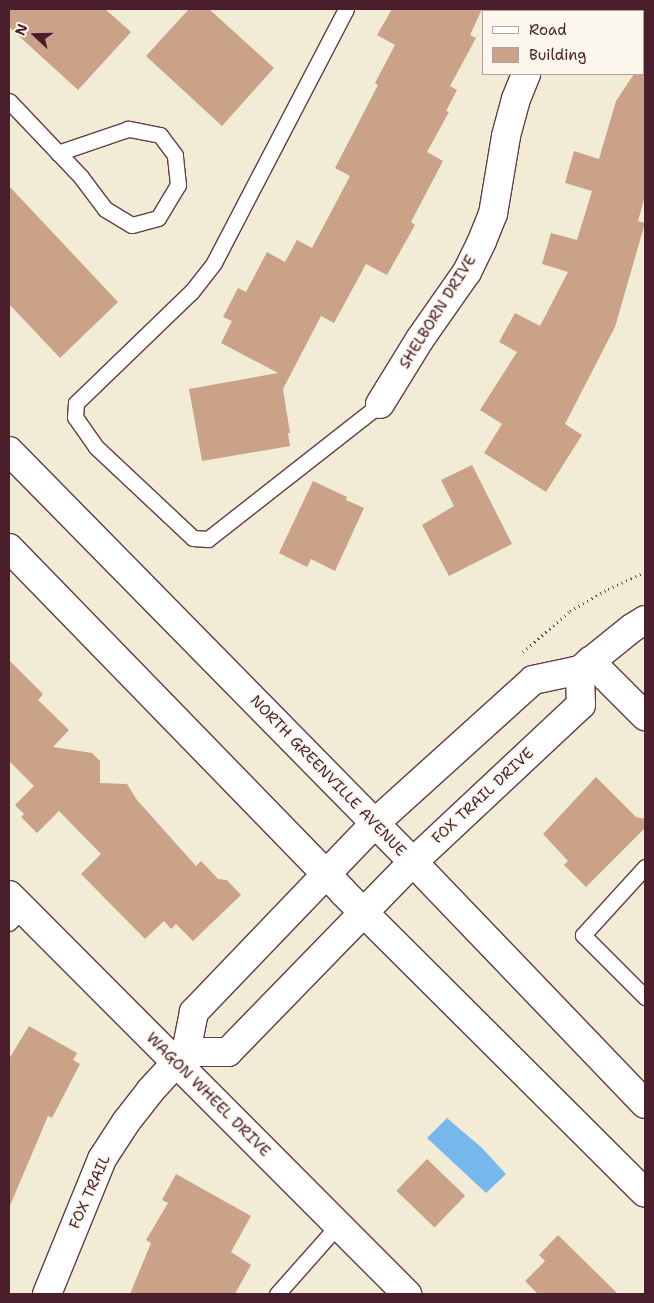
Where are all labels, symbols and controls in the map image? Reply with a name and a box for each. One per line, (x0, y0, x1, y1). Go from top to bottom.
north arrow (10, 10, 60, 60)
legend (482, 10, 644, 75)
text: Road (529, 20, 567, 40)
text: N (11, 21, 31, 38)
text: Building (529, 45, 586, 65)
street label: SHELBORN DRIVE (396, 252, 480, 372)
street label: NORTH GREENVILLE AVENUE (246, 692, 410, 860)
street label: FOX TRAIL DRIVE (428, 744, 538, 848)
street label: WAGON WHEEL DRIVE (142, 1029, 274, 1161)
street label: FOX TRAIL (66, 1152, 114, 1232)

